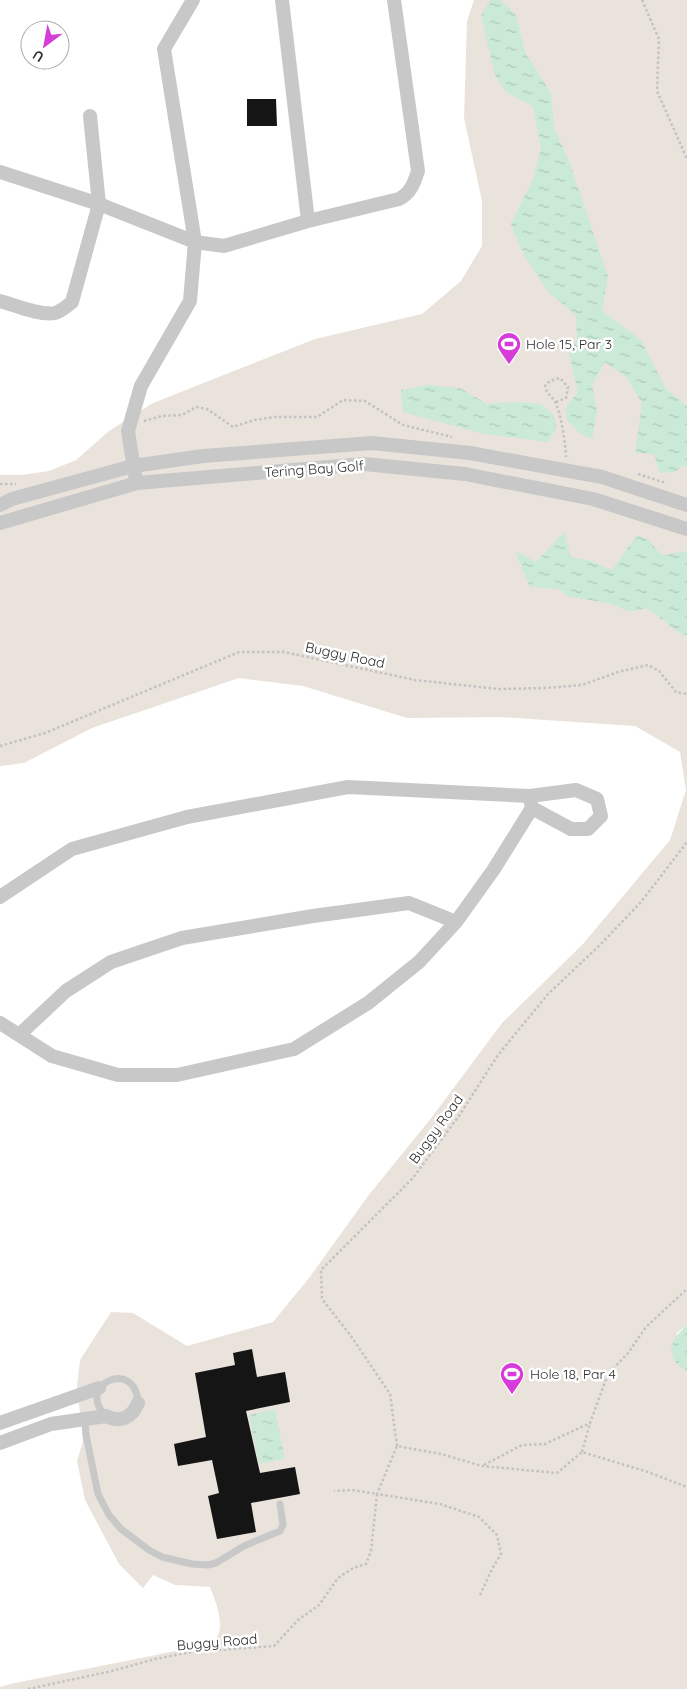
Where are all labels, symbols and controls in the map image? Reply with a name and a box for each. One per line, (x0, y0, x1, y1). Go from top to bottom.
north arrow (20, 20, 70, 70)
text: U (29, 46, 47, 66)
sports icon: Hole 15, Par 3 (496, 331, 522, 365)
place label: Hole 15, Par 3 (526, 335, 612, 353)
street label: Tering Bay Golf (264, 457, 364, 481)
street label: Buggy Road (304, 638, 386, 672)
street label: Buggy Road (405, 1091, 467, 1167)
sports icon: Hole 18, Par 4 (499, 1361, 525, 1395)
place label: Hole 18, Par 4 (530, 1365, 616, 1383)
street label: Buggy Road (176, 1630, 258, 1654)

